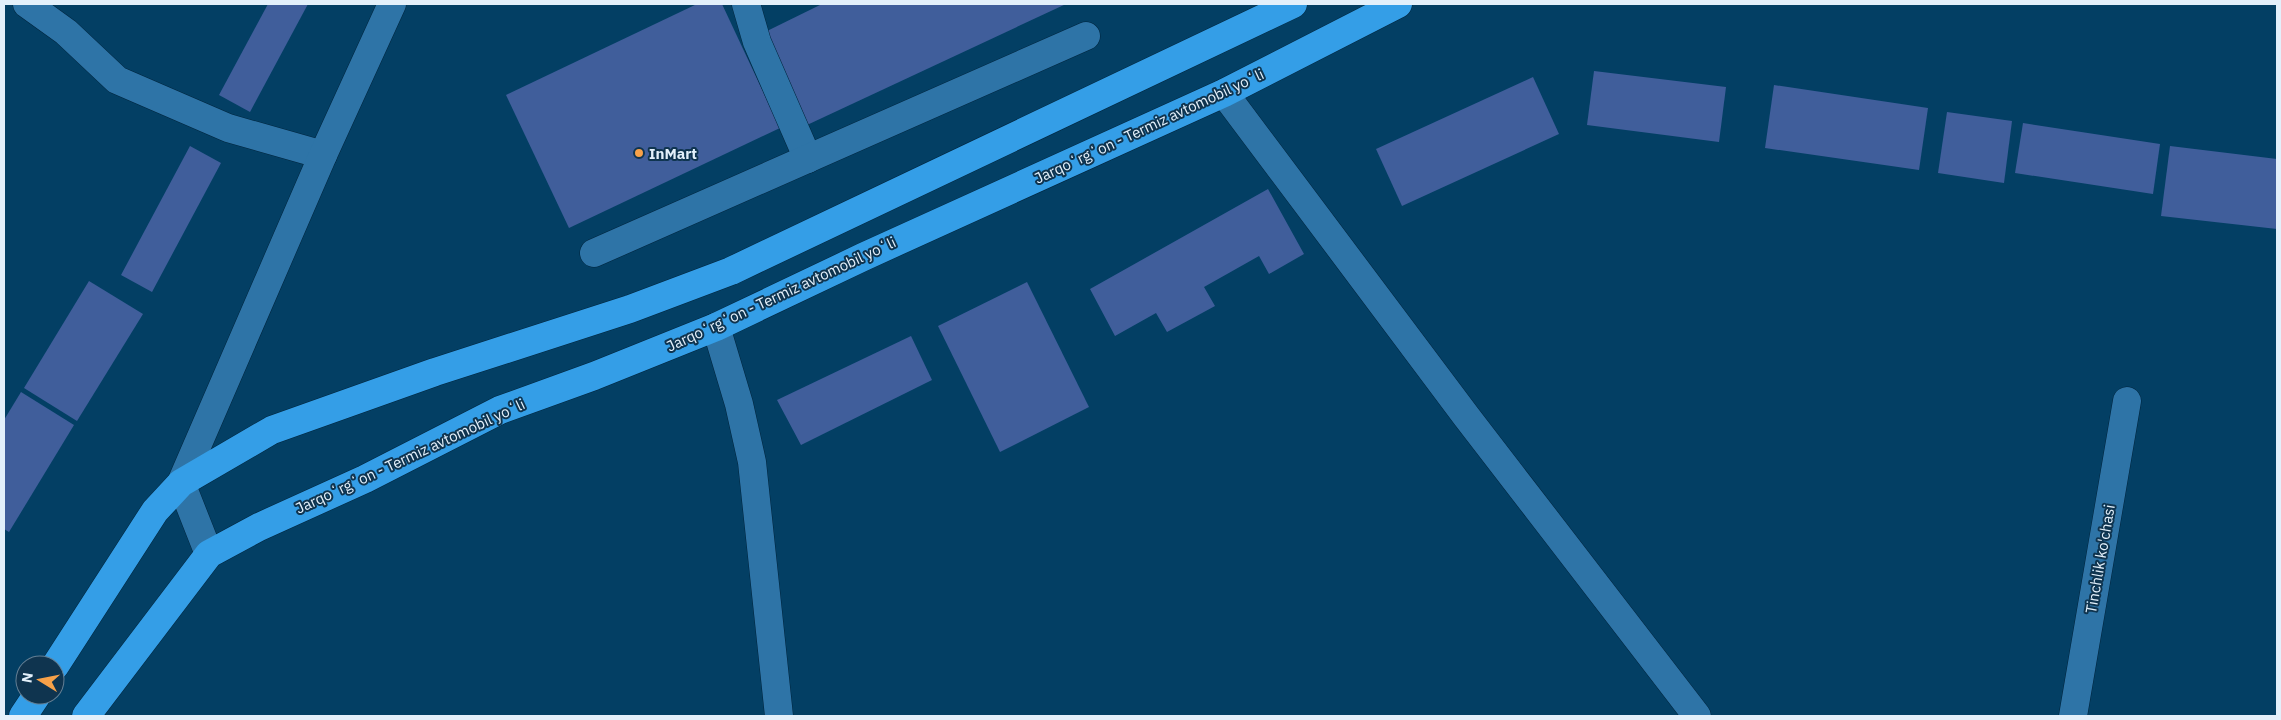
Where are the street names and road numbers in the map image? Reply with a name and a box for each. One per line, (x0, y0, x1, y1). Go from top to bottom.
street label: Jarqoʻrgʻon - Termiz avtomobil yoʻli (1031, 64, 1267, 188)
street label: Jarqoʻrgʻon - Termiz avtomobil yoʻli (663, 232, 899, 356)
street label: Jarqoʻrgʻon - Termiz avtomobil yoʻli (292, 394, 528, 518)
street label: Tinchlik ko'chasi (2081, 503, 2119, 615)

